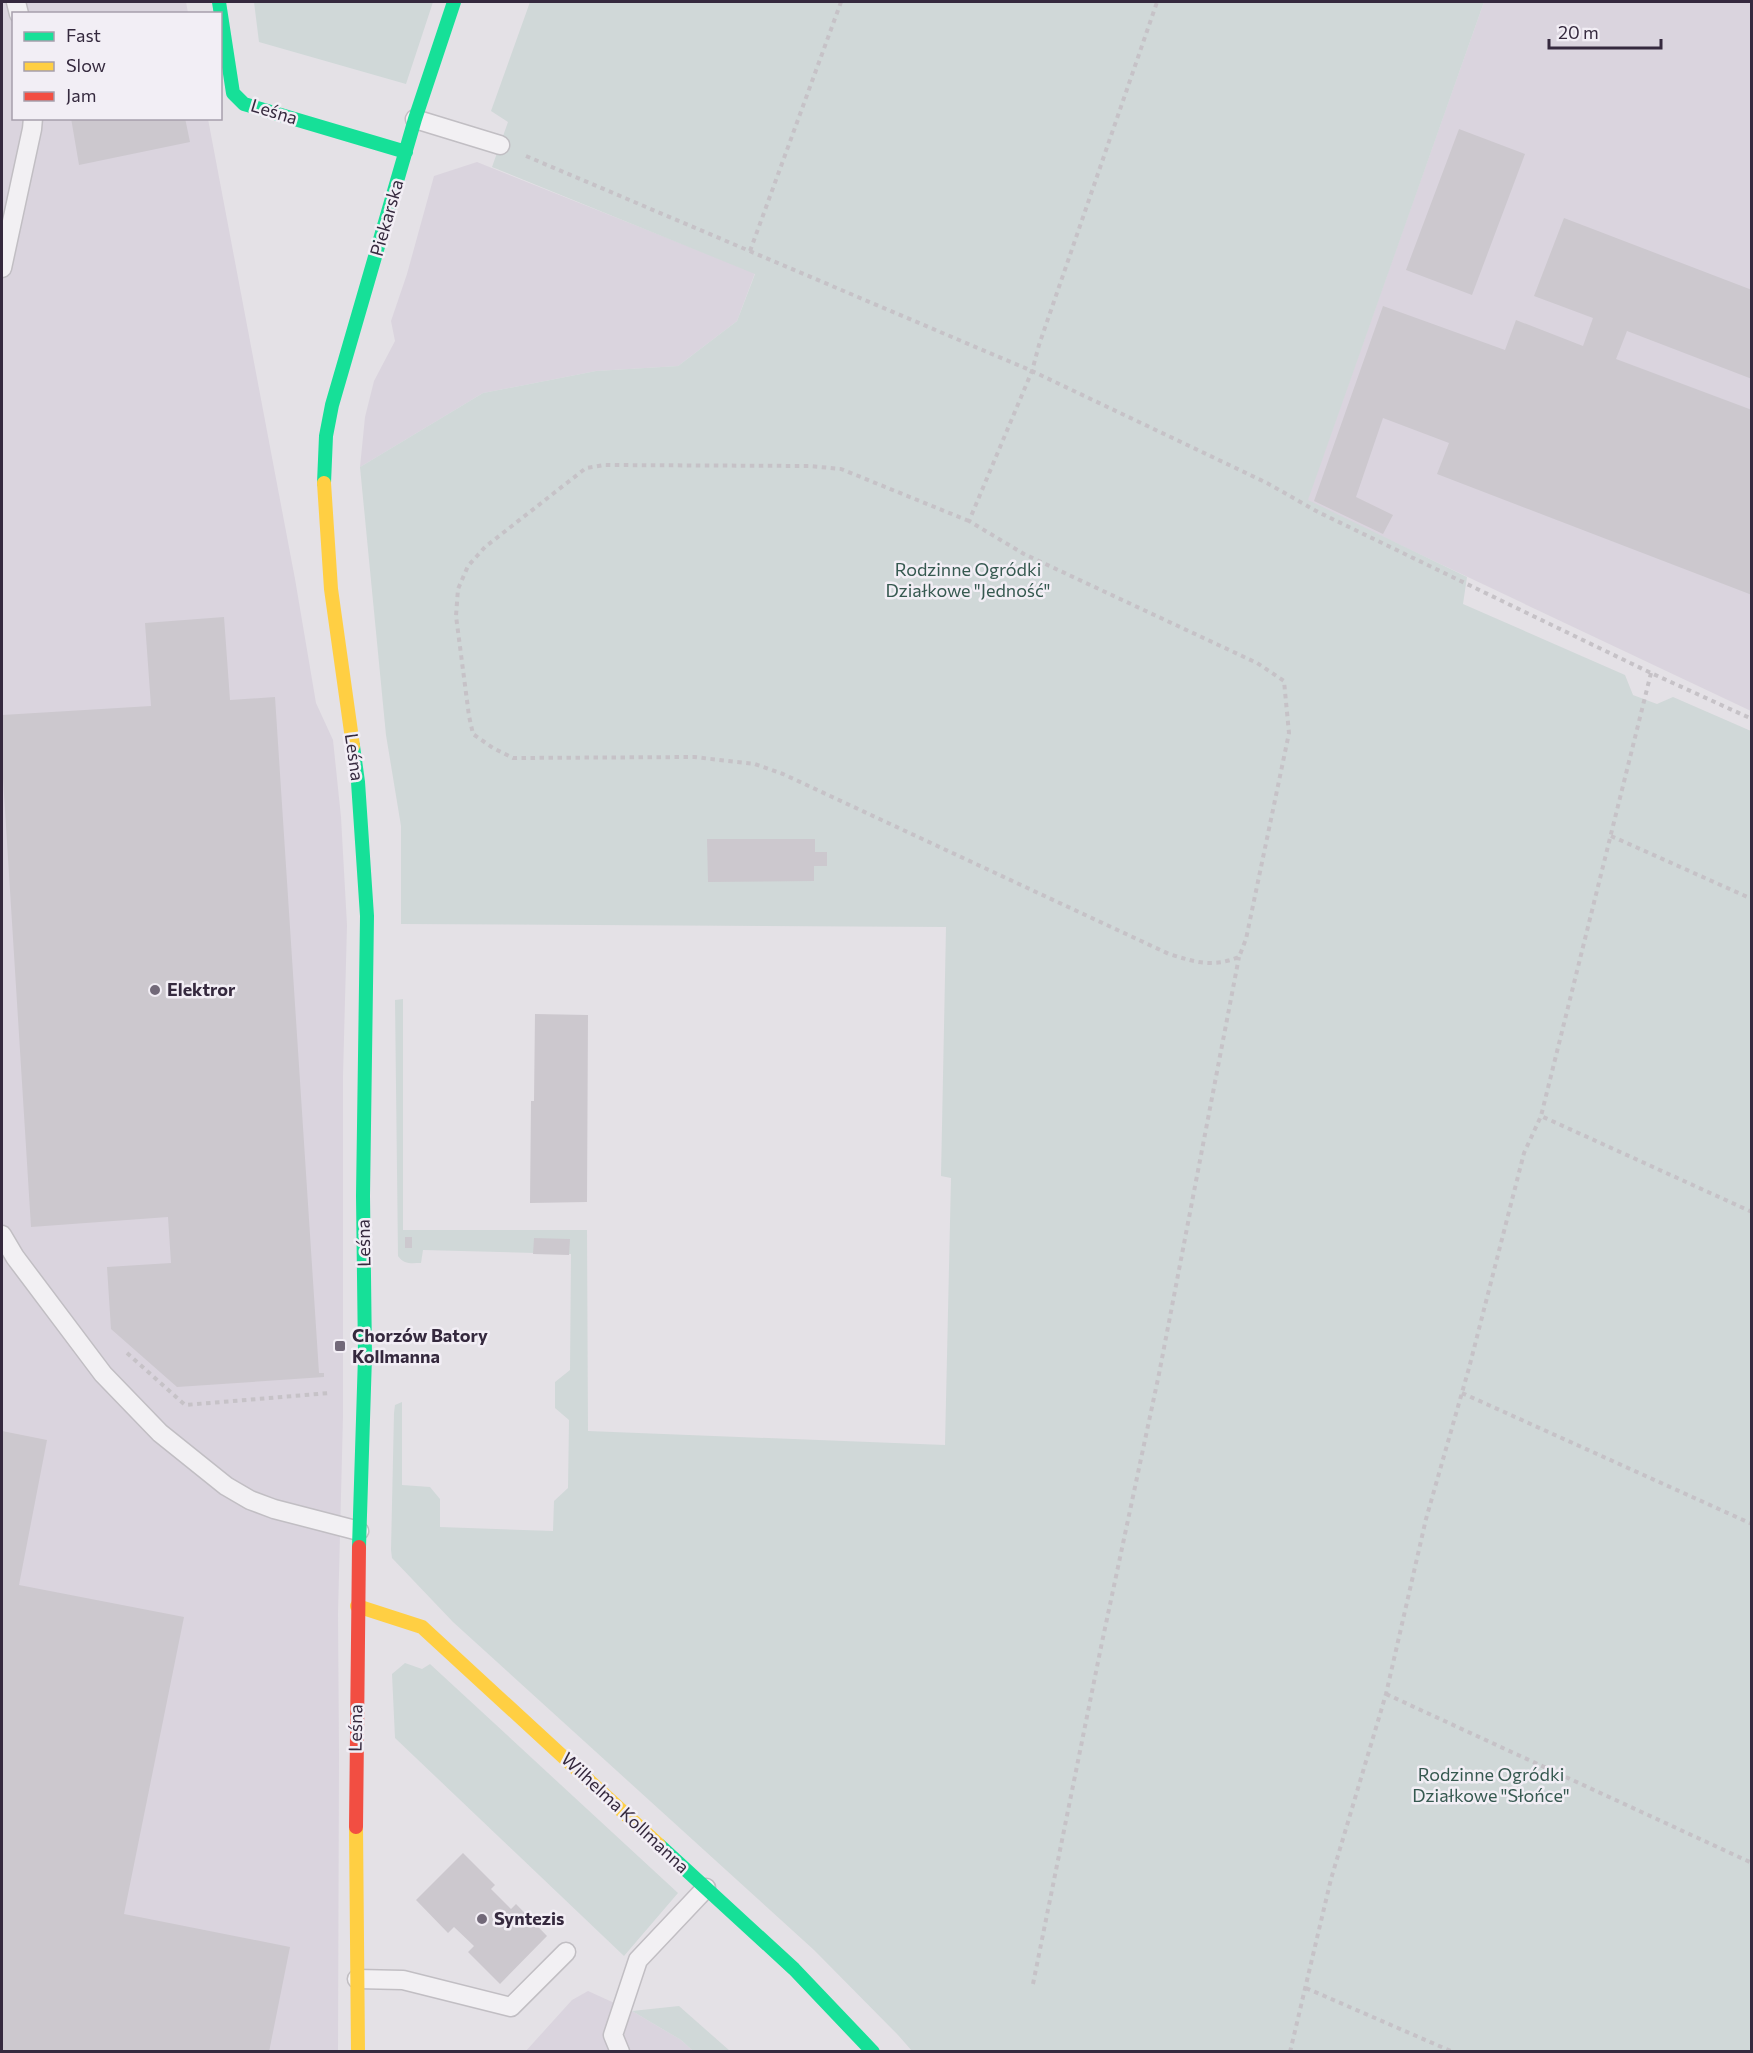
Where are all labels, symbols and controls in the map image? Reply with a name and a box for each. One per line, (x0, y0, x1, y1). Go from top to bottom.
legend (12, 12, 222, 120)
scale bar (1549, 12, 1662, 50)
text: 20 m (1558, 21, 1599, 43)
text: Fast (66, 24, 101, 46)
text: Slow (66, 54, 106, 76)
text: Jam (66, 84, 96, 106)
street label: Leśna (248, 94, 300, 129)
street label: Piekarska (365, 177, 407, 259)
park label: Rodzinne Ogródki Działkowe "Jedność" (886, 558, 1050, 601)
street label: Leśna (341, 732, 369, 782)
place label: Elektror (167, 978, 236, 1000)
marker: Elektror (148, 983, 162, 997)
street label: Leśna (352, 1219, 374, 1267)
place label: Chorzów Batory Kollmanna (352, 1324, 488, 1367)
marker: Chorzów Batory Kollmanna (333, 1339, 347, 1353)
street label: Leśna (344, 1704, 366, 1752)
street label: Wilhelma Kollmanna (557, 1747, 694, 1877)
park label: Rodzinne Ogródki Działkowe "Słońce" (1412, 1763, 1570, 1806)
place label: Syntezis (494, 1907, 564, 1929)
marker: Syntezis (475, 1912, 489, 1926)

